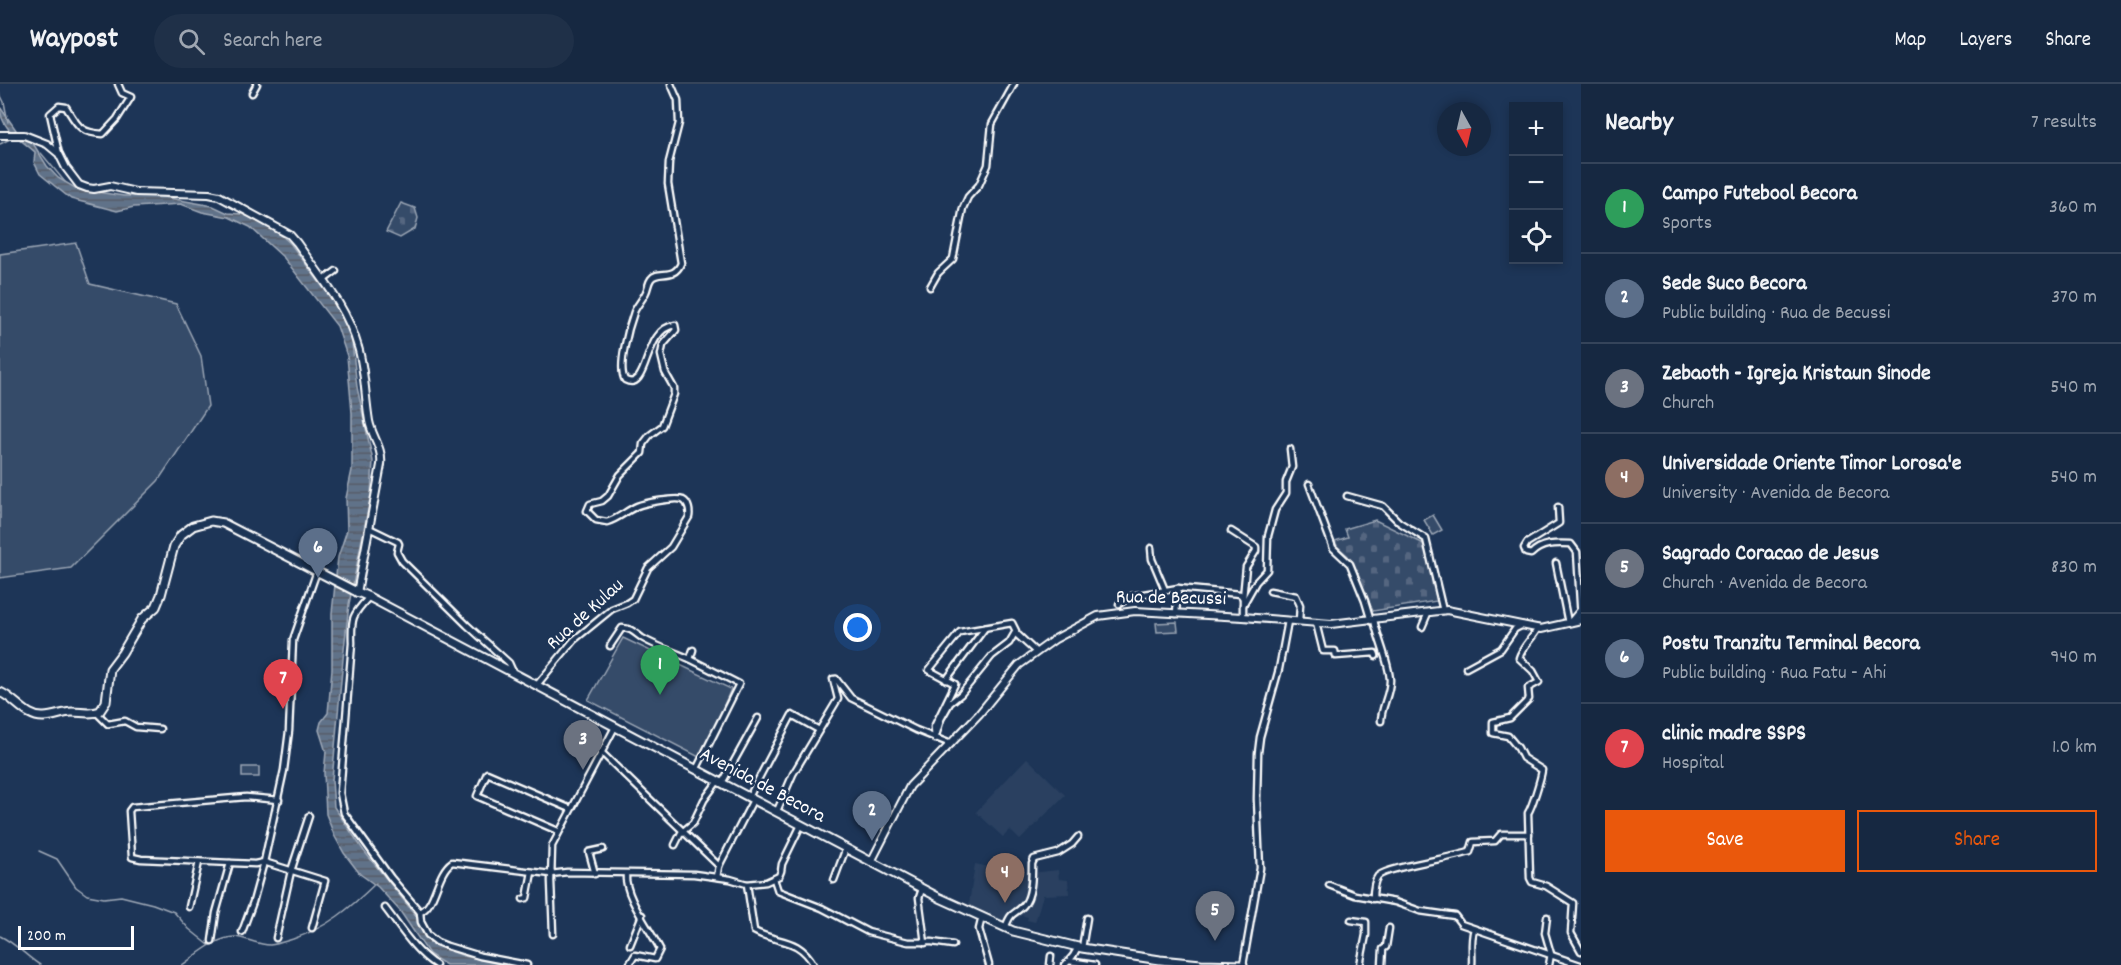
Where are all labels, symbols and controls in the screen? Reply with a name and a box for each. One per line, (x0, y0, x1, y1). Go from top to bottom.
search box (154, 14, 574, 68)
text: Waypost (30, 21, 118, 61)
icon: search (175, 25, 208, 58)
text: Search here (223, 26, 322, 57)
text: Map (1895, 26, 1926, 56)
text: Layers (1959, 26, 2012, 56)
text: Share (2045, 26, 2091, 56)
north arrow (1437, 102, 1491, 156)
map controls (1509, 102, 1563, 264)
button: + (1509, 102, 1563, 156)
text: Nearby (1605, 105, 1673, 142)
text: 7 results (2031, 109, 2097, 137)
button: − (1509, 156, 1563, 210)
text: Campo Futebool Becora (1662, 179, 1857, 210)
text: 1 (1622, 194, 1627, 222)
text: 360 m (2049, 194, 2097, 222)
button: locate (1509, 210, 1563, 264)
text: Sports (1662, 210, 1712, 238)
text: Sede Suco Becora (1662, 269, 1807, 300)
text: 2 (1620, 284, 1629, 312)
text: 370 m (2051, 284, 2097, 312)
text: Public building · Rua de Becussi (1662, 300, 1890, 328)
text: Zebaoth - Igreja Kristaun Sinode (1662, 359, 1931, 390)
text: 3 (1620, 374, 1629, 402)
text: 540 m (2050, 374, 2097, 402)
text: Church (1662, 390, 1714, 418)
text: Universidade Oriente Timor Lorosa'e (1662, 449, 1962, 480)
text: 4 (1620, 464, 1629, 492)
text: 540 m (2050, 464, 2097, 492)
text: University · Avenida de Becora (1662, 480, 1889, 508)
pin: 6 (298, 528, 338, 578)
text: Sagrado Coracao de Jesus (1662, 539, 1879, 570)
text: 5 (1620, 554, 1629, 582)
text: 830 m (2051, 554, 2097, 582)
text: Church · Avenida de Becora (1662, 570, 1867, 598)
street label: Rua de Kulau (541, 573, 631, 657)
street label: Rua de Becussi (1115, 584, 1227, 614)
your location (843, 613, 872, 642)
text: Postu Tranzitu Terminal Becora (1662, 629, 1920, 660)
text: 6 (1620, 644, 1629, 672)
text: 940 m (2050, 644, 2097, 672)
pin: 1 (640, 646, 680, 695)
pin: 7 (264, 660, 302, 709)
text: Public building · Rua Fatu - Ahi (1662, 660, 1886, 688)
text: clinic madre SSPS (1662, 719, 1806, 750)
pin: 3 (564, 720, 602, 770)
text: 7 (1621, 734, 1628, 762)
text: 1.0 km (2052, 734, 2097, 762)
street label: Avenida de Becora (694, 741, 831, 831)
text: Hospital (1662, 750, 1724, 778)
pin: 2 (852, 792, 892, 841)
button: Save (1605, 810, 1845, 872)
button: Share (1857, 810, 2097, 872)
pin: 4 (986, 854, 1024, 903)
pin: 5 (1196, 892, 1234, 941)
scale bar (18, 923, 134, 950)
text: 200 m (27, 925, 66, 948)

